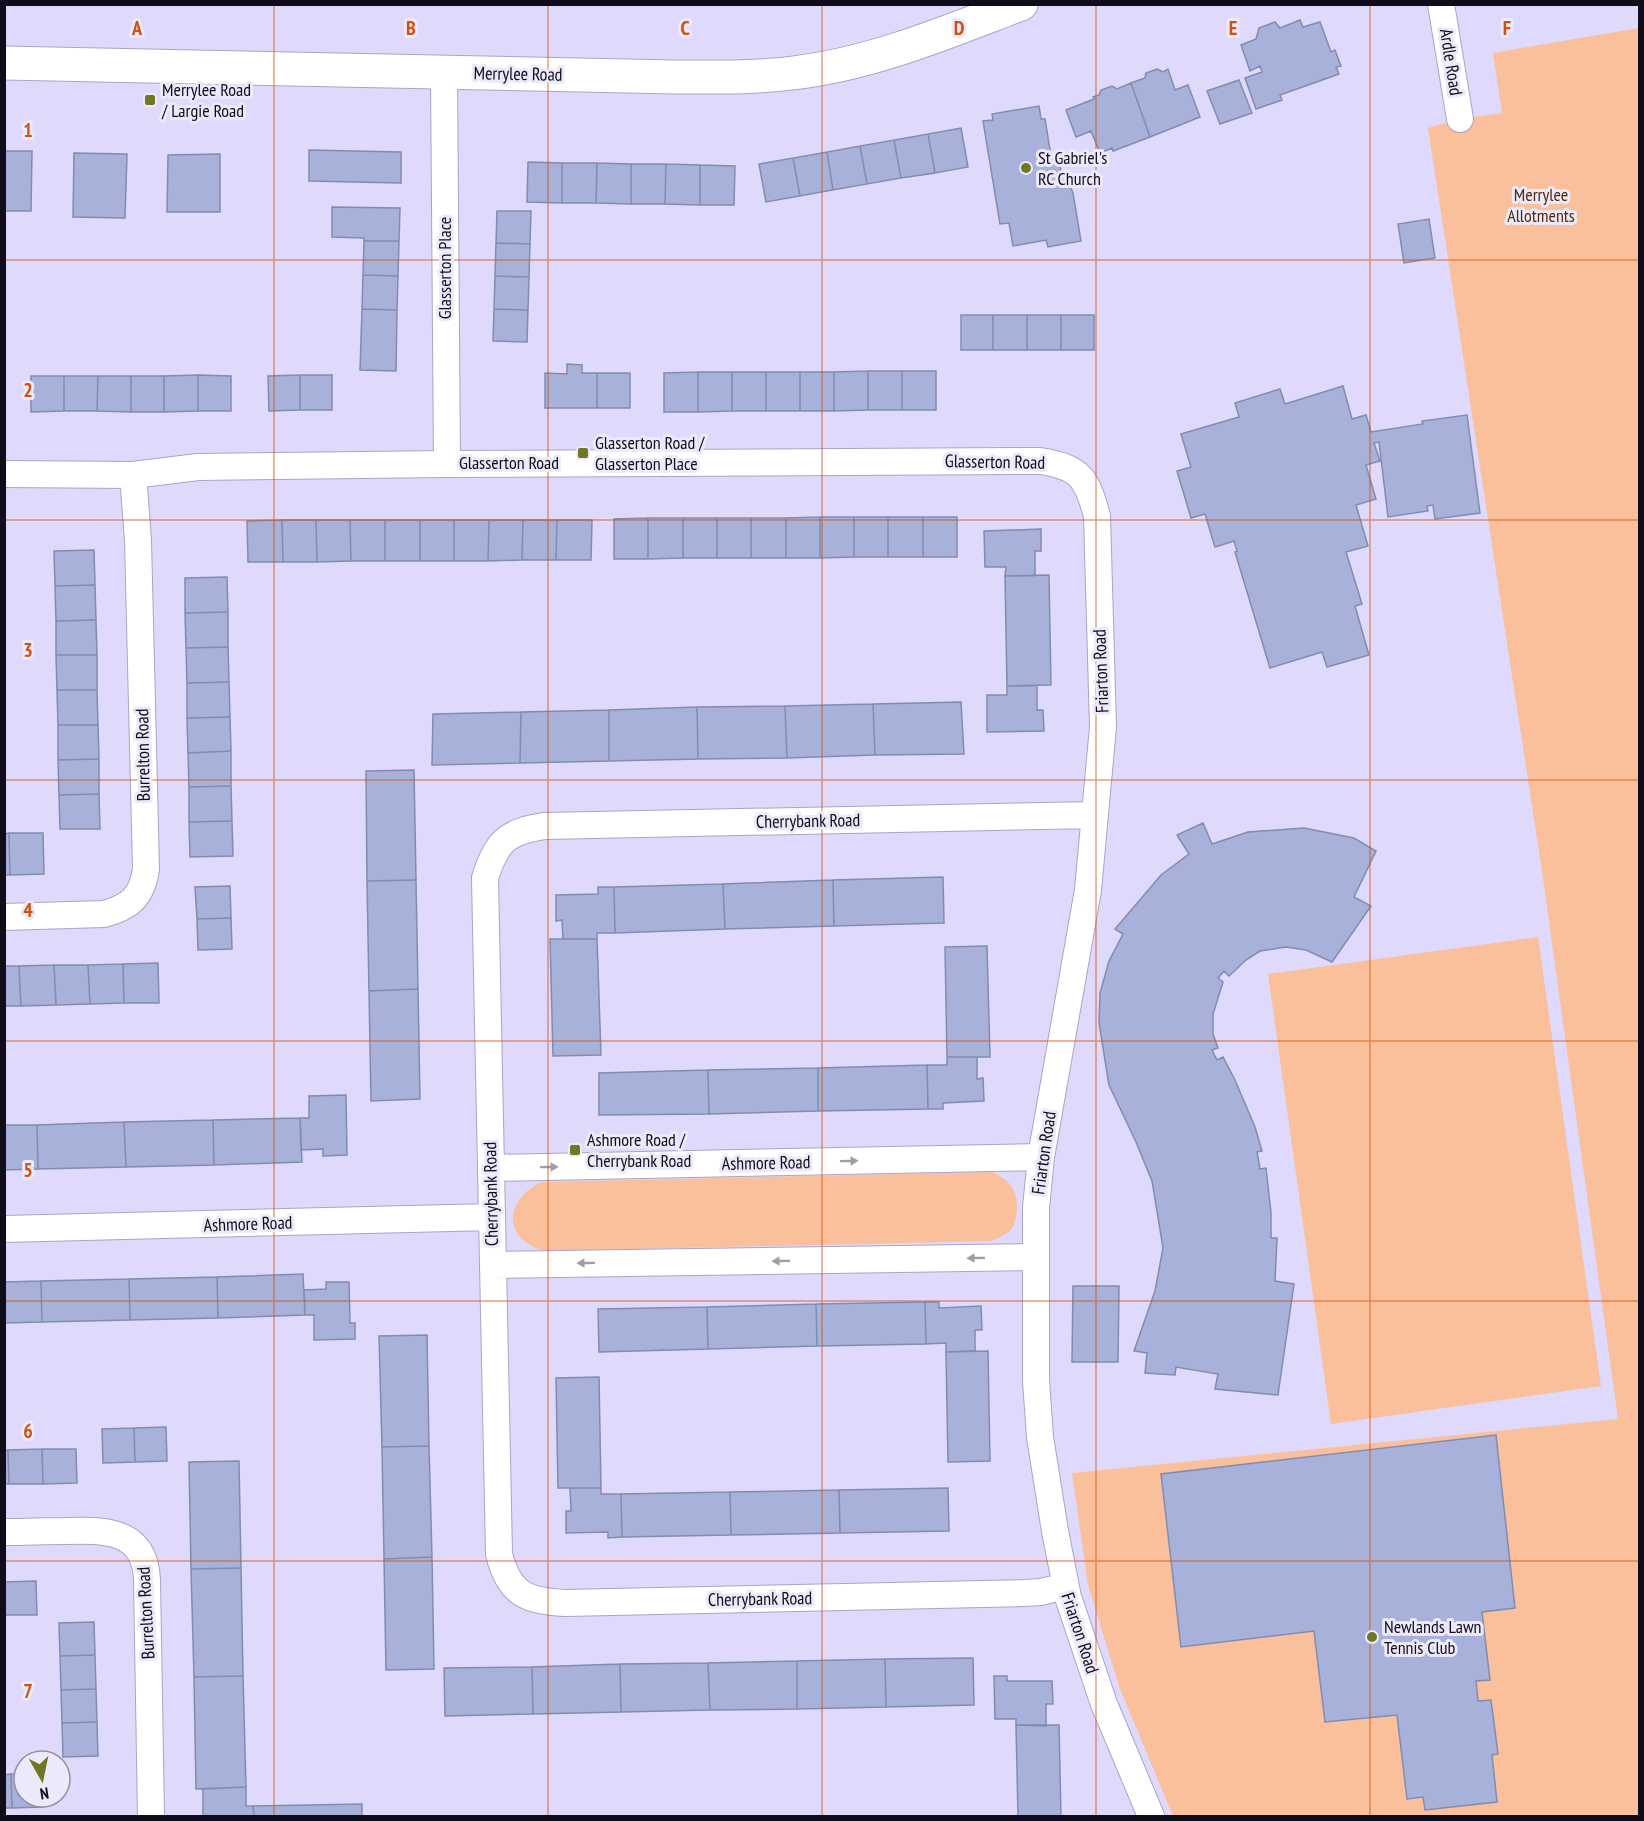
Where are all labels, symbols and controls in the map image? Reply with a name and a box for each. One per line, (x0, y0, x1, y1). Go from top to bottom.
text: A (131, 15, 143, 41)
text: B (406, 15, 416, 41)
text: C (680, 15, 690, 41)
text: D (954, 15, 965, 41)
text: E (1229, 15, 1237, 41)
text: F (1503, 15, 1511, 41)
street label: Ardle Road (1435, 27, 1468, 97)
street label: Merrylee Road (473, 61, 563, 86)
place label: Merrylee Road / Largie Road (161, 78, 251, 122)
marker: Merrylee Road / Largie Road (143, 93, 157, 107)
text: 1 (23, 117, 33, 143)
place label: St Gabriel's RC Church (1038, 146, 1107, 190)
marker: St Gabriel's RC Church (1019, 161, 1033, 175)
park label: Merrylee Allotments (1507, 183, 1575, 227)
street label: Glasserton Place (433, 217, 456, 319)
text: 2 (23, 377, 33, 403)
place label: Glasserton Road / Glasserton Place (595, 431, 705, 475)
marker: Glasserton Road / Glasserton Place (576, 446, 590, 460)
street label: Glasserton Road (945, 449, 1045, 474)
street label: Glasserton Road (459, 451, 559, 474)
street label: Friarton Road (1088, 629, 1113, 713)
text: 3 (23, 637, 33, 663)
street label: Burrelton Road (130, 708, 155, 802)
street label: Cherrybank Road (756, 808, 860, 833)
text: 4 (23, 897, 33, 923)
street label: Friarton Road (1026, 1110, 1061, 1196)
place label: Ashmore Road / Cherrybank Road (587, 1128, 691, 1172)
street label: Cherrybank Road (478, 1142, 503, 1246)
marker: Ashmore Road / Cherrybank Road (568, 1143, 582, 1157)
street label: Ashmore Road (721, 1150, 811, 1175)
one-way arrow (840, 1156, 859, 1166)
text: 5 (23, 1157, 33, 1183)
one-way arrow (540, 1162, 559, 1171)
street label: Ashmore Road (203, 1210, 293, 1237)
one-way arrow (966, 1253, 985, 1263)
one-way arrow (771, 1256, 790, 1265)
one-way arrow (576, 1259, 595, 1268)
text: 6 (23, 1418, 33, 1444)
street label: Burrelton Road (132, 1566, 159, 1660)
street label: Cherrybank Road (708, 1586, 812, 1611)
street label: Friarton Road (1057, 1589, 1104, 1676)
place label: Newlands Lawn Tennis Club (1384, 1615, 1482, 1659)
marker: Newlands Lawn Tennis Club (1365, 1630, 1379, 1644)
text: 7 (23, 1678, 33, 1704)
north arrow (12, 1749, 72, 1809)
text: N (39, 1783, 50, 1804)

